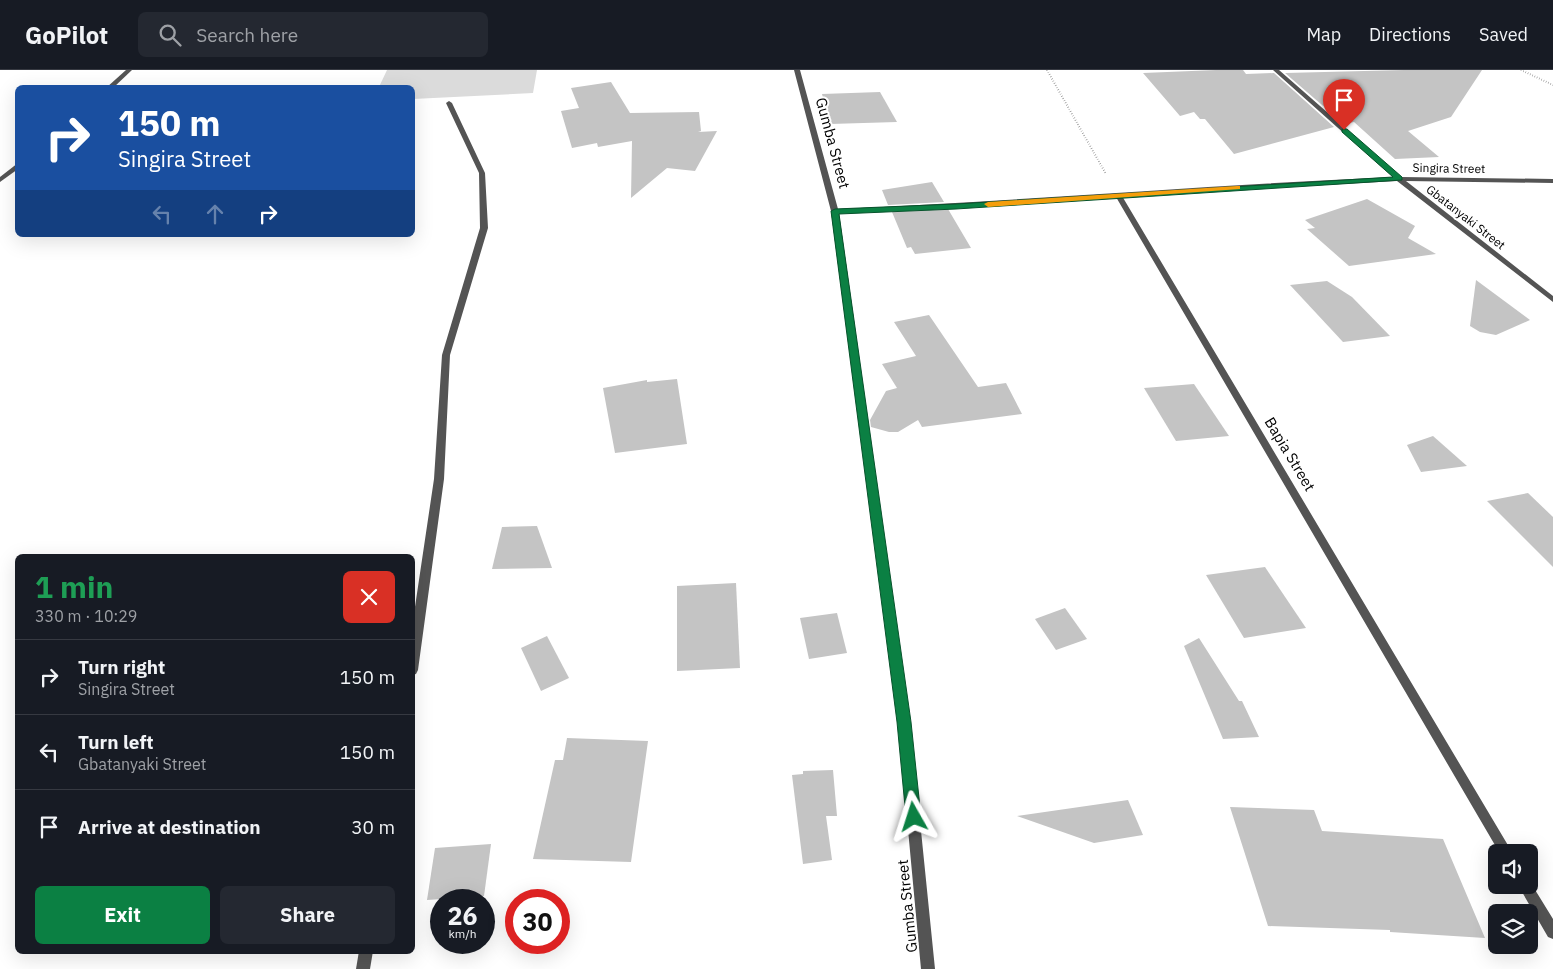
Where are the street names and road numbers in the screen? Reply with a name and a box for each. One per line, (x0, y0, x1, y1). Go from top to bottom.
street label: Gumba Street (812, 95, 854, 191)
street label: Singira Street (1413, 160, 1485, 176)
street label: Gbatanyaki Street (1423, 181, 1509, 253)
street label: Bapia Street (1260, 414, 1320, 494)
street label: Gumba Street (893, 859, 921, 953)

